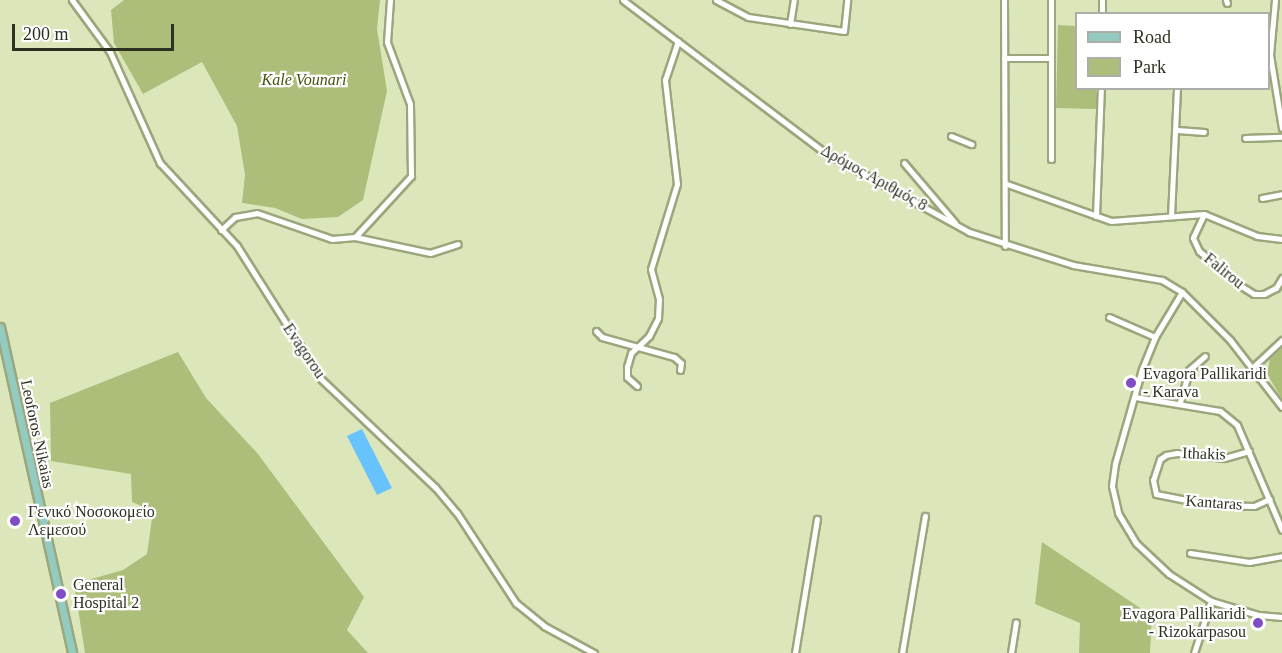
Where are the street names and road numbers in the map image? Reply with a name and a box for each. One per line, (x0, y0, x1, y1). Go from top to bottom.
street label: Δρόμος Αριθμός 8 (817, 141, 931, 215)
street label: Falirou (1200, 249, 1248, 293)
street label: Evagorou (279, 320, 329, 382)
street label: Leoforos Nikaias (16, 378, 58, 490)
street label: Ithakis (1182, 444, 1226, 464)
street label: Kantaras (1185, 491, 1243, 515)

